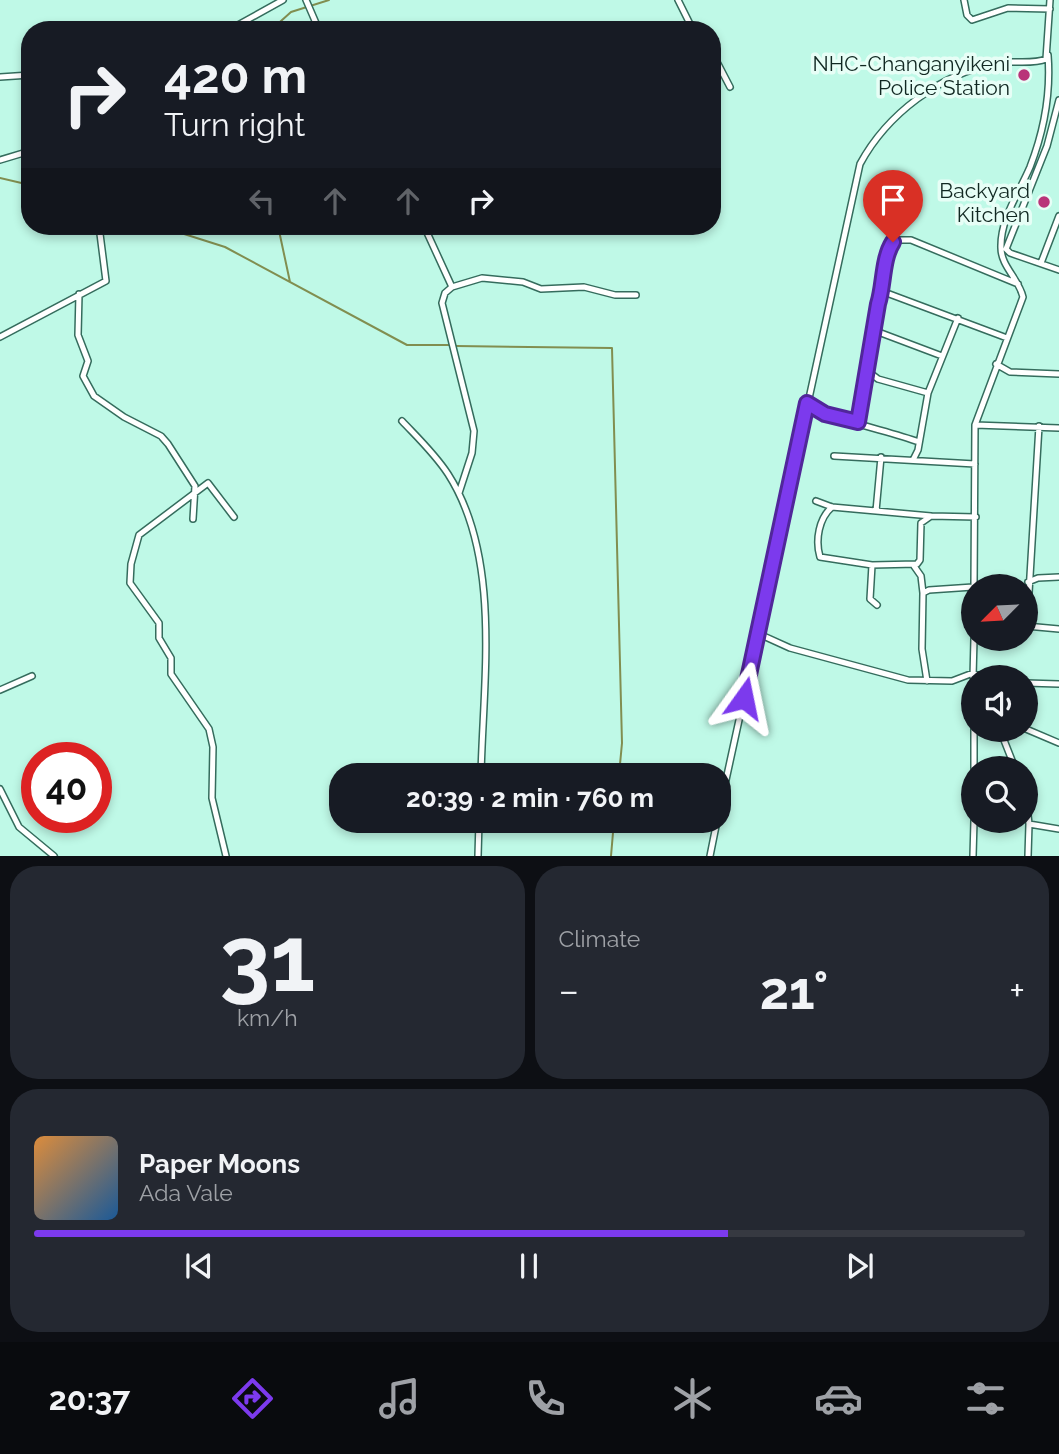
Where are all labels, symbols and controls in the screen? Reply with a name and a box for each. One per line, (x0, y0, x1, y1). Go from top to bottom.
text: 420 m (164, 47, 307, 104)
icon: right (49, 49, 140, 140)
place label: NHC-Changanyikeni Police Station (813, 51, 1010, 100)
marker: NHC-Changanyikeni Police Station (1016, 67, 1032, 83)
text: Turn right (164, 106, 305, 143)
pin (863, 170, 923, 242)
place label: Backyard Kitchen (939, 178, 1030, 227)
icon: arrive (874, 181, 912, 219)
icon: left (243, 182, 281, 220)
icon: ahead (316, 182, 354, 220)
icon: ahead (389, 182, 427, 220)
icon: right (462, 182, 500, 220)
marker: Backyard Kitchen (1036, 194, 1052, 210)
north arrow (961, 574, 1038, 651)
map controls (961, 574, 1038, 833)
position arrow (707, 661, 781, 735)
button: sound (961, 665, 1038, 742)
speed limit sign: 40 (21, 742, 112, 833)
button: search (961, 756, 1038, 833)
text: 20:39 · 2 min · 760 m (406, 783, 654, 813)
text: 31 (219, 905, 315, 1012)
text: Climate (559, 925, 640, 952)
text: 21° (760, 960, 828, 1021)
text: − (559, 968, 579, 1013)
text: + (1009, 968, 1025, 1013)
text: km/h (237, 1004, 298, 1031)
text: Paper Moons (139, 1149, 300, 1179)
text: Ada Vale (139, 1179, 233, 1206)
icon: previous (180, 1247, 218, 1285)
icon: pause (510, 1247, 548, 1285)
icon: next (841, 1247, 879, 1285)
icon: directions (228, 1374, 277, 1423)
icon: music (375, 1374, 424, 1423)
icon: phone (521, 1374, 570, 1423)
icon: climate (668, 1374, 717, 1423)
icon: car (814, 1374, 863, 1423)
icon: filters (961, 1374, 1010, 1423)
text: 20:37 (49, 1380, 130, 1417)

